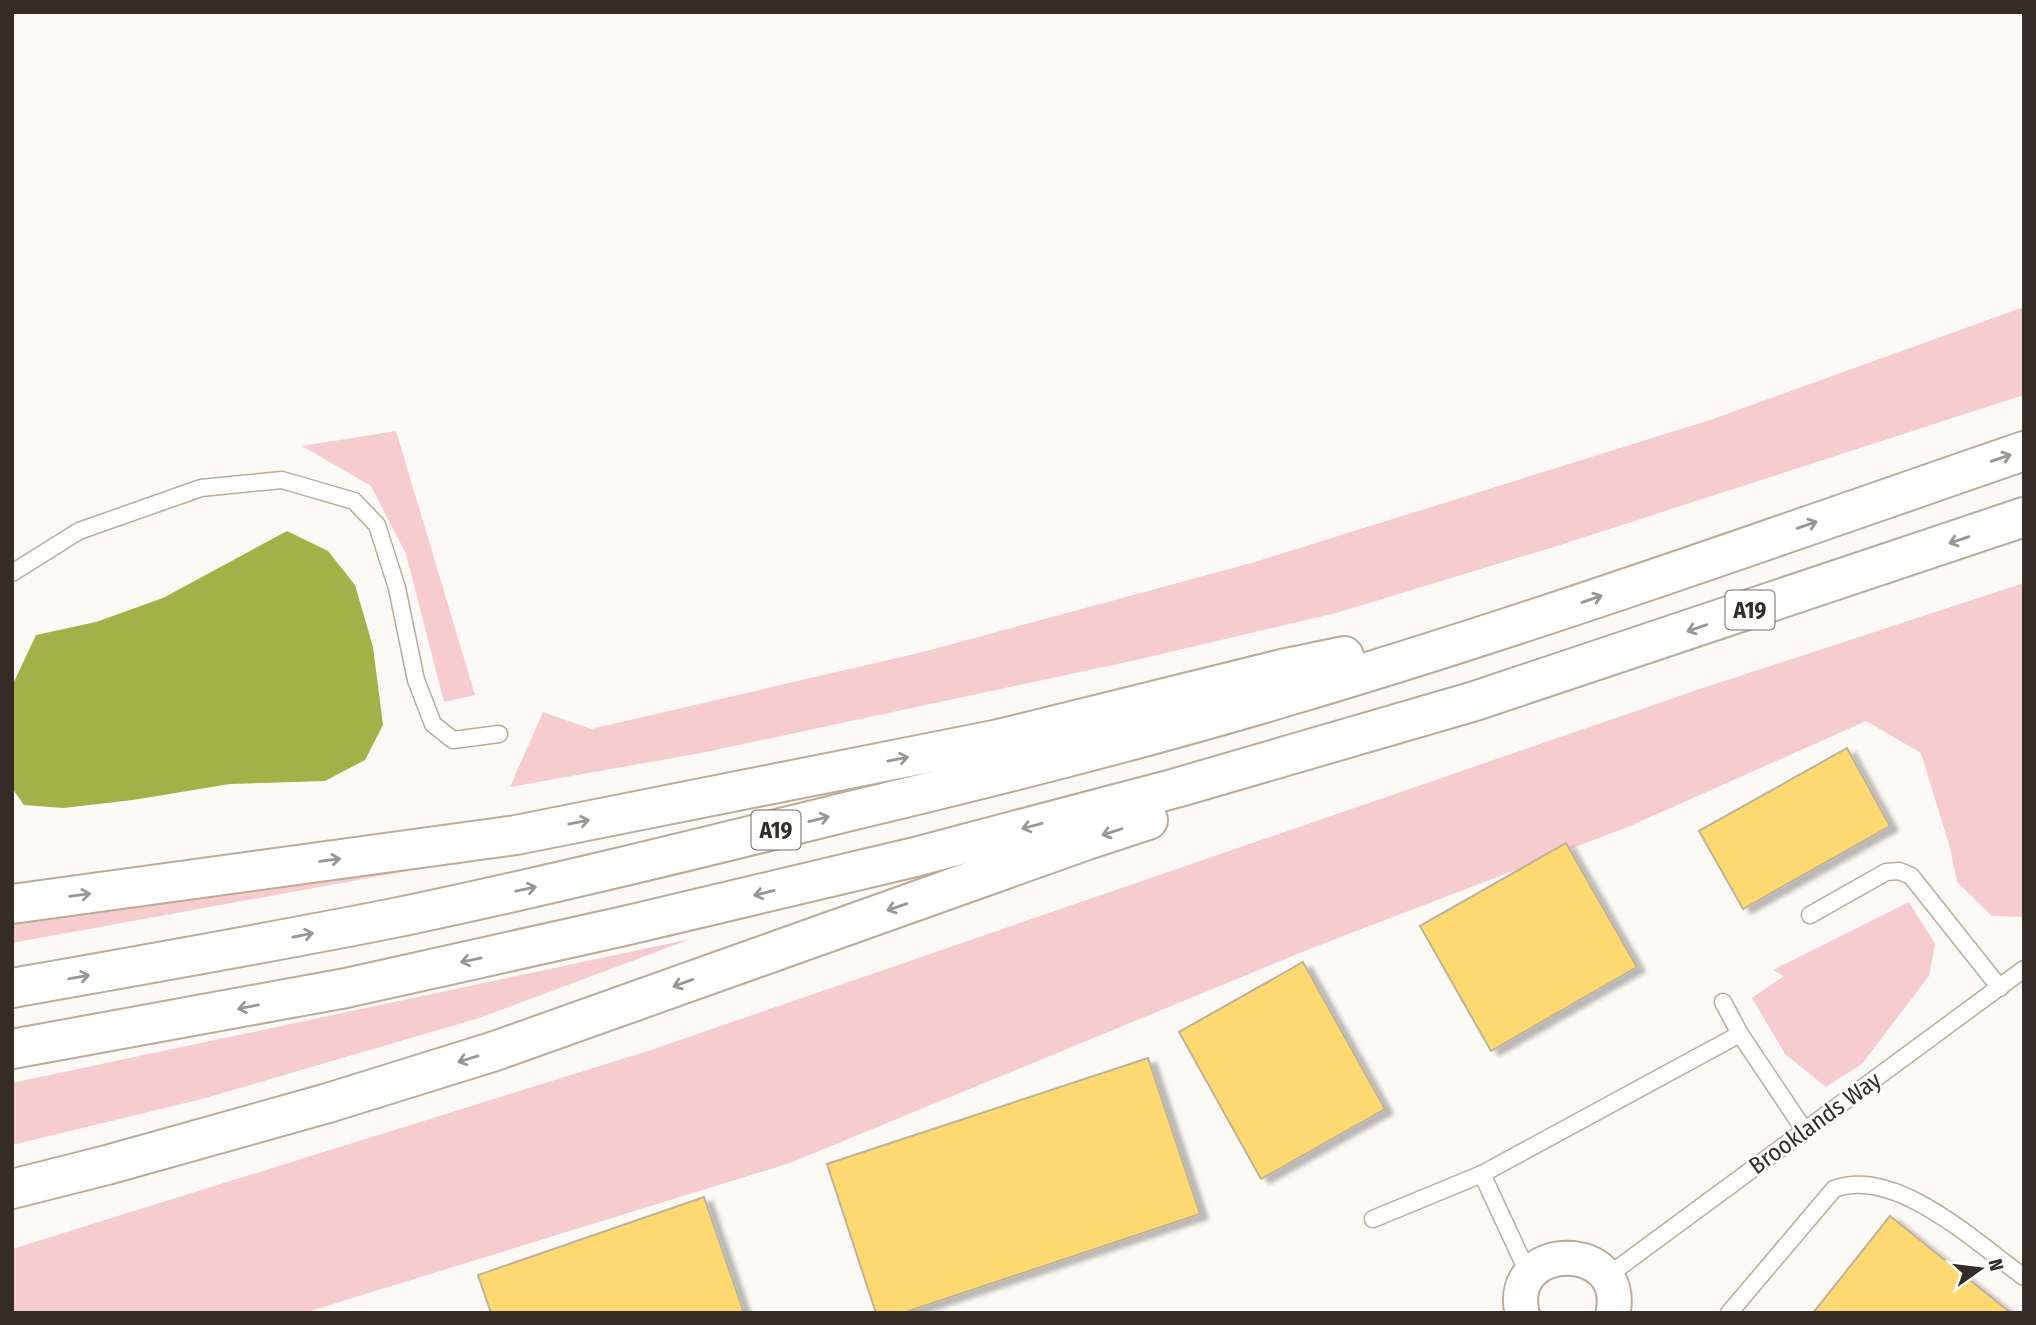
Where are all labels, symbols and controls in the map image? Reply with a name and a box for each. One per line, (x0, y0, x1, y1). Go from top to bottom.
one-way arrow (1990, 451, 2012, 464)
one-way arrow (1795, 518, 1817, 530)
one-way arrow (1949, 535, 1971, 547)
road number: A19 (1726, 590, 1774, 630)
one-way arrow (1580, 592, 1602, 604)
one-way arrow (1687, 623, 1709, 635)
one-way arrow (886, 752, 909, 765)
road number: A19 (752, 810, 800, 850)
one-way arrow (807, 812, 830, 825)
one-way arrow (567, 815, 589, 829)
one-way arrow (1021, 820, 1044, 833)
one-way arrow (1101, 826, 1123, 839)
one-way arrow (318, 854, 340, 867)
one-way arrow (514, 881, 537, 895)
one-way arrow (753, 887, 776, 900)
one-way arrow (68, 888, 91, 901)
one-way arrow (887, 902, 909, 914)
one-way arrow (291, 928, 314, 942)
one-way arrow (460, 954, 483, 968)
one-way arrow (68, 969, 90, 983)
one-way arrow (672, 978, 694, 991)
one-way arrow (237, 1000, 260, 1014)
one-way arrow (458, 1054, 480, 1067)
street label: Brooklands Way (1744, 1066, 1887, 1180)
north arrow (1945, 1234, 2015, 1304)
text: N (1983, 1257, 2009, 1273)

